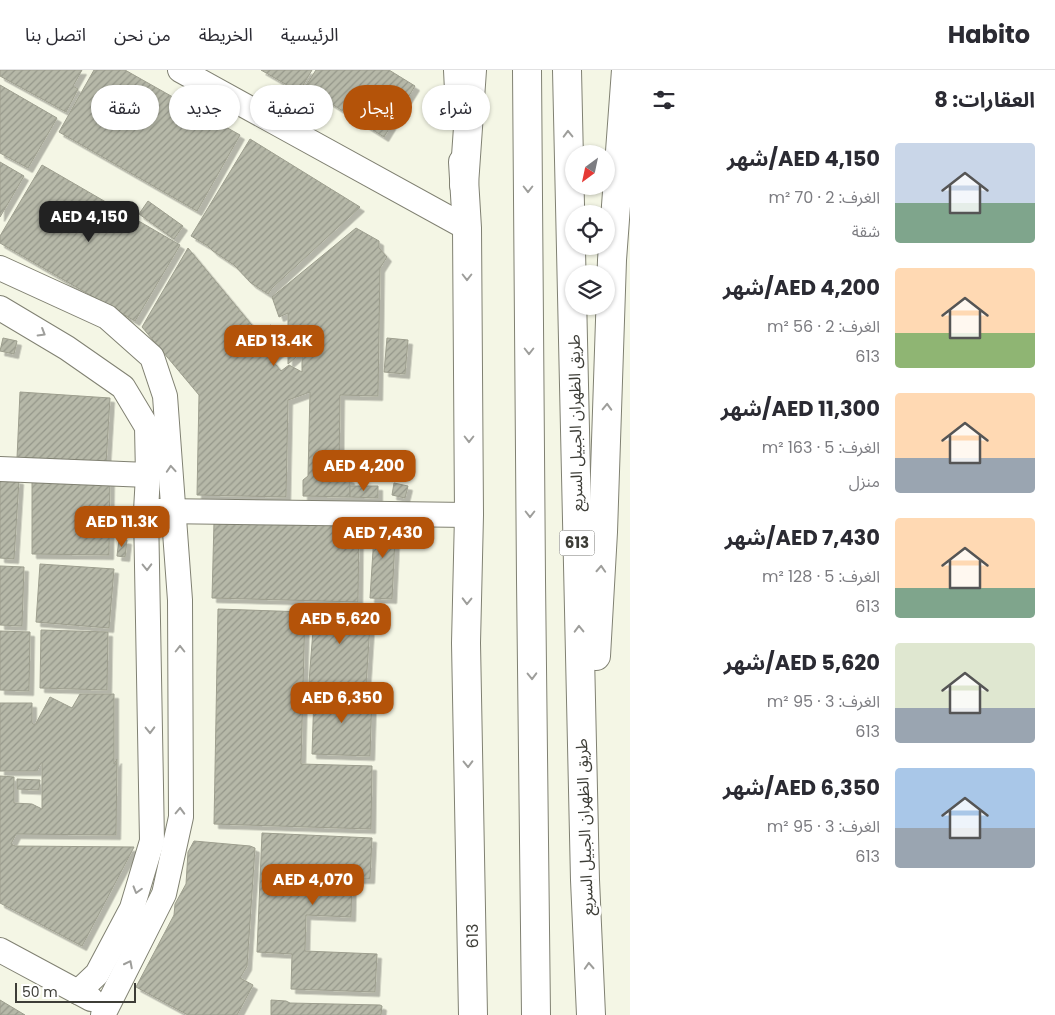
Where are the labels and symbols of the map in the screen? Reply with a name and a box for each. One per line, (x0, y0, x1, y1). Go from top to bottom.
one-way arrow (563, 130, 573, 138)
north arrow (565, 145, 615, 195)
one-way arrow (523, 185, 533, 193)
pin: AED 4,150 (32, 200, 146, 243)
one-way arrow (462, 273, 472, 281)
pin: AED 13.4K (217, 324, 331, 367)
one-way arrow (36, 326, 45, 336)
street label: طريق الظهران الجبيل السريع (562, 334, 590, 512)
one-way arrow (524, 348, 534, 355)
one-way arrow (601, 403, 612, 411)
one-way arrow (463, 435, 474, 443)
pin: AED 4,200 (307, 450, 421, 492)
one-way arrow (165, 465, 176, 473)
pin: AED 11.3K (65, 506, 179, 548)
one-way arrow (525, 510, 535, 518)
pin: AED 7,430 (326, 516, 440, 559)
road number: 613 (560, 530, 594, 556)
one-way arrow (142, 564, 152, 572)
one-way arrow (595, 565, 606, 573)
one-way arrow (462, 598, 472, 606)
pin: AED 5,620 (283, 602, 397, 645)
one-way arrow (574, 625, 584, 632)
one-way arrow (175, 645, 186, 653)
one-way arrow (527, 672, 537, 680)
pin: AED 6,350 (285, 682, 399, 724)
one-way arrow (145, 726, 155, 734)
street label: طريق الظهران الجبيل السريع (570, 738, 600, 916)
one-way arrow (463, 760, 474, 768)
one-way arrow (175, 807, 186, 815)
pin: AED 4,070 (256, 864, 370, 906)
one-way arrow (133, 886, 143, 894)
street label: 613 (461, 923, 484, 949)
one-way arrow (123, 960, 133, 969)
one-way arrow (583, 962, 594, 970)
scale bar (15, 980, 136, 1003)

